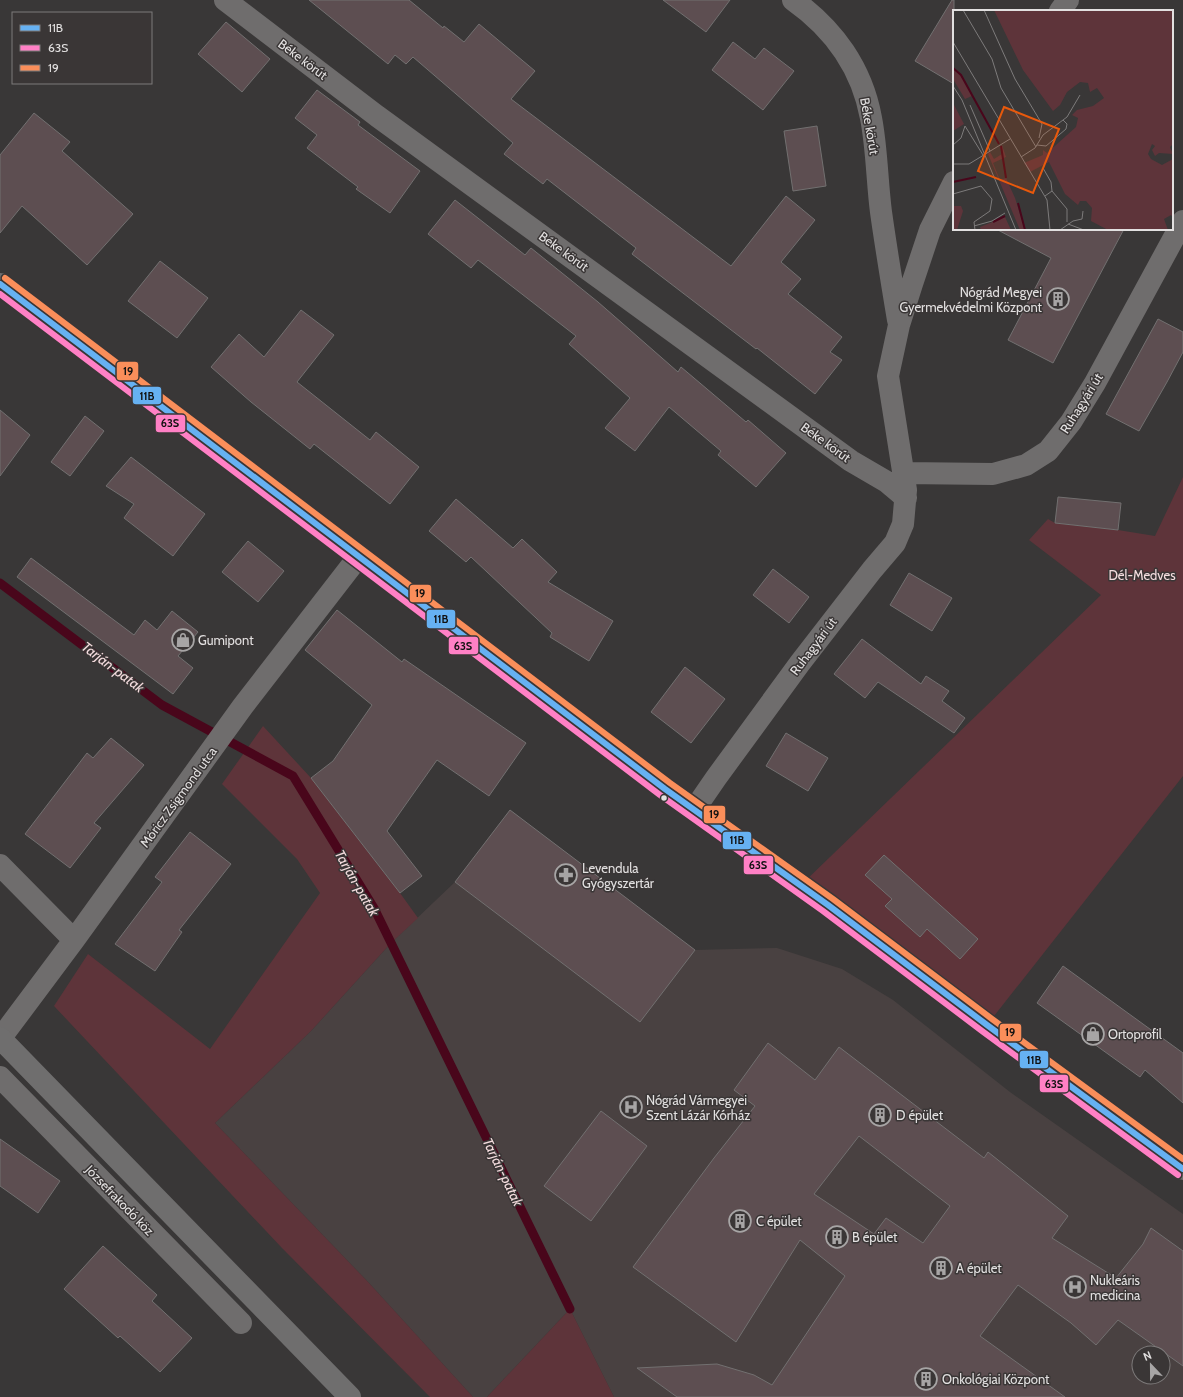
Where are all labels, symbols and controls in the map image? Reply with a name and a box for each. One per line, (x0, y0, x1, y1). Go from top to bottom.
inset map (953, 10, 1173, 230)
legend (12, 12, 152, 84)
text: 11B (48, 20, 63, 35)
street label: Béke körút (275, 35, 331, 83)
text: 63S (48, 40, 68, 55)
text: 19 (48, 60, 59, 75)
street label: Béke körút (857, 96, 883, 156)
street label: Béke körút (536, 228, 592, 275)
place label: Nógrád Megyei Gyermekvédelmi Központ (899, 284, 1043, 315)
building icon: Nógrád Megyei Gyermekvédelmi Központ (1045, 286, 1071, 312)
line badge: 19 (116, 361, 139, 381)
text: 19 (123, 364, 133, 378)
street label: Ruhagyári út (1056, 369, 1106, 436)
line badge: 11B (132, 386, 162, 405)
text: 11B (139, 389, 155, 403)
line badge: 63S (155, 414, 186, 433)
text: 63S (161, 416, 180, 430)
street label: Béke körút (798, 419, 854, 466)
park label: Dél-Medves (1108, 567, 1176, 583)
line badge: 19 (409, 584, 432, 603)
text: 19 (415, 586, 425, 600)
line badge: 11B (426, 609, 456, 629)
text: 11B (433, 612, 449, 626)
street label: Ruhagyári út (786, 614, 840, 678)
shop icon: Gumipont (170, 627, 196, 653)
place label: Gumipont (198, 632, 254, 648)
line badge: 63S (448, 636, 479, 655)
water label: Tarján-patak (78, 638, 149, 697)
text: 63S (454, 639, 473, 653)
street label: Móricz Zsigmond utca (136, 743, 220, 850)
unlabelled marker (659, 793, 669, 803)
line badge: 19 (703, 805, 726, 824)
text: 19 (709, 807, 719, 821)
line badge: 11B (722, 831, 752, 850)
text: 11B (729, 833, 745, 847)
water label: Tarján-patak (331, 846, 384, 920)
line badge: 63S (743, 855, 774, 875)
text: 63S (749, 858, 768, 872)
place label: Levendula Gyógyszertár (582, 860, 655, 891)
pharmacy icon: Levendula Gyógyszertár (553, 862, 579, 888)
shop icon: Ortoprofil (1080, 1021, 1106, 1047)
line badge: 19 (999, 1023, 1022, 1042)
text: 19 (1005, 1025, 1015, 1039)
place label: Ortoprofil (1108, 1026, 1162, 1042)
line badge: 11B (1019, 1050, 1049, 1069)
text: 11B (1026, 1053, 1042, 1067)
line badge: 63S (1039, 1074, 1069, 1093)
text: 63S (1045, 1077, 1064, 1091)
place label: Nógrád Vármegyei Szent Lázár Kórház (646, 1092, 750, 1123)
hospital icon: Nógrád Vármegyei Szent Lázár Kórház (618, 1094, 644, 1120)
building icon: D épület (867, 1102, 893, 1128)
place label: D épület (896, 1107, 944, 1123)
water label: Tarján-patak (479, 1135, 528, 1210)
street label: Józsefrakodó köz (82, 1161, 158, 1238)
building icon: C épület (727, 1208, 753, 1234)
place label: C épület (756, 1213, 802, 1229)
building icon: B épület (824, 1224, 850, 1250)
place label: B épület (852, 1229, 898, 1245)
building icon: A épület (928, 1255, 954, 1281)
place label: A épület (956, 1260, 1002, 1276)
place label: Nukleáris medicina (1090, 1272, 1141, 1303)
hospital icon: Nukleáris medicina (1062, 1274, 1088, 1300)
north arrow (1131, 1345, 1171, 1385)
text: N (1141, 1348, 1153, 1364)
building icon: Onkológiai Központ (913, 1366, 939, 1392)
place label: Onkológiai Központ (942, 1371, 1050, 1387)

